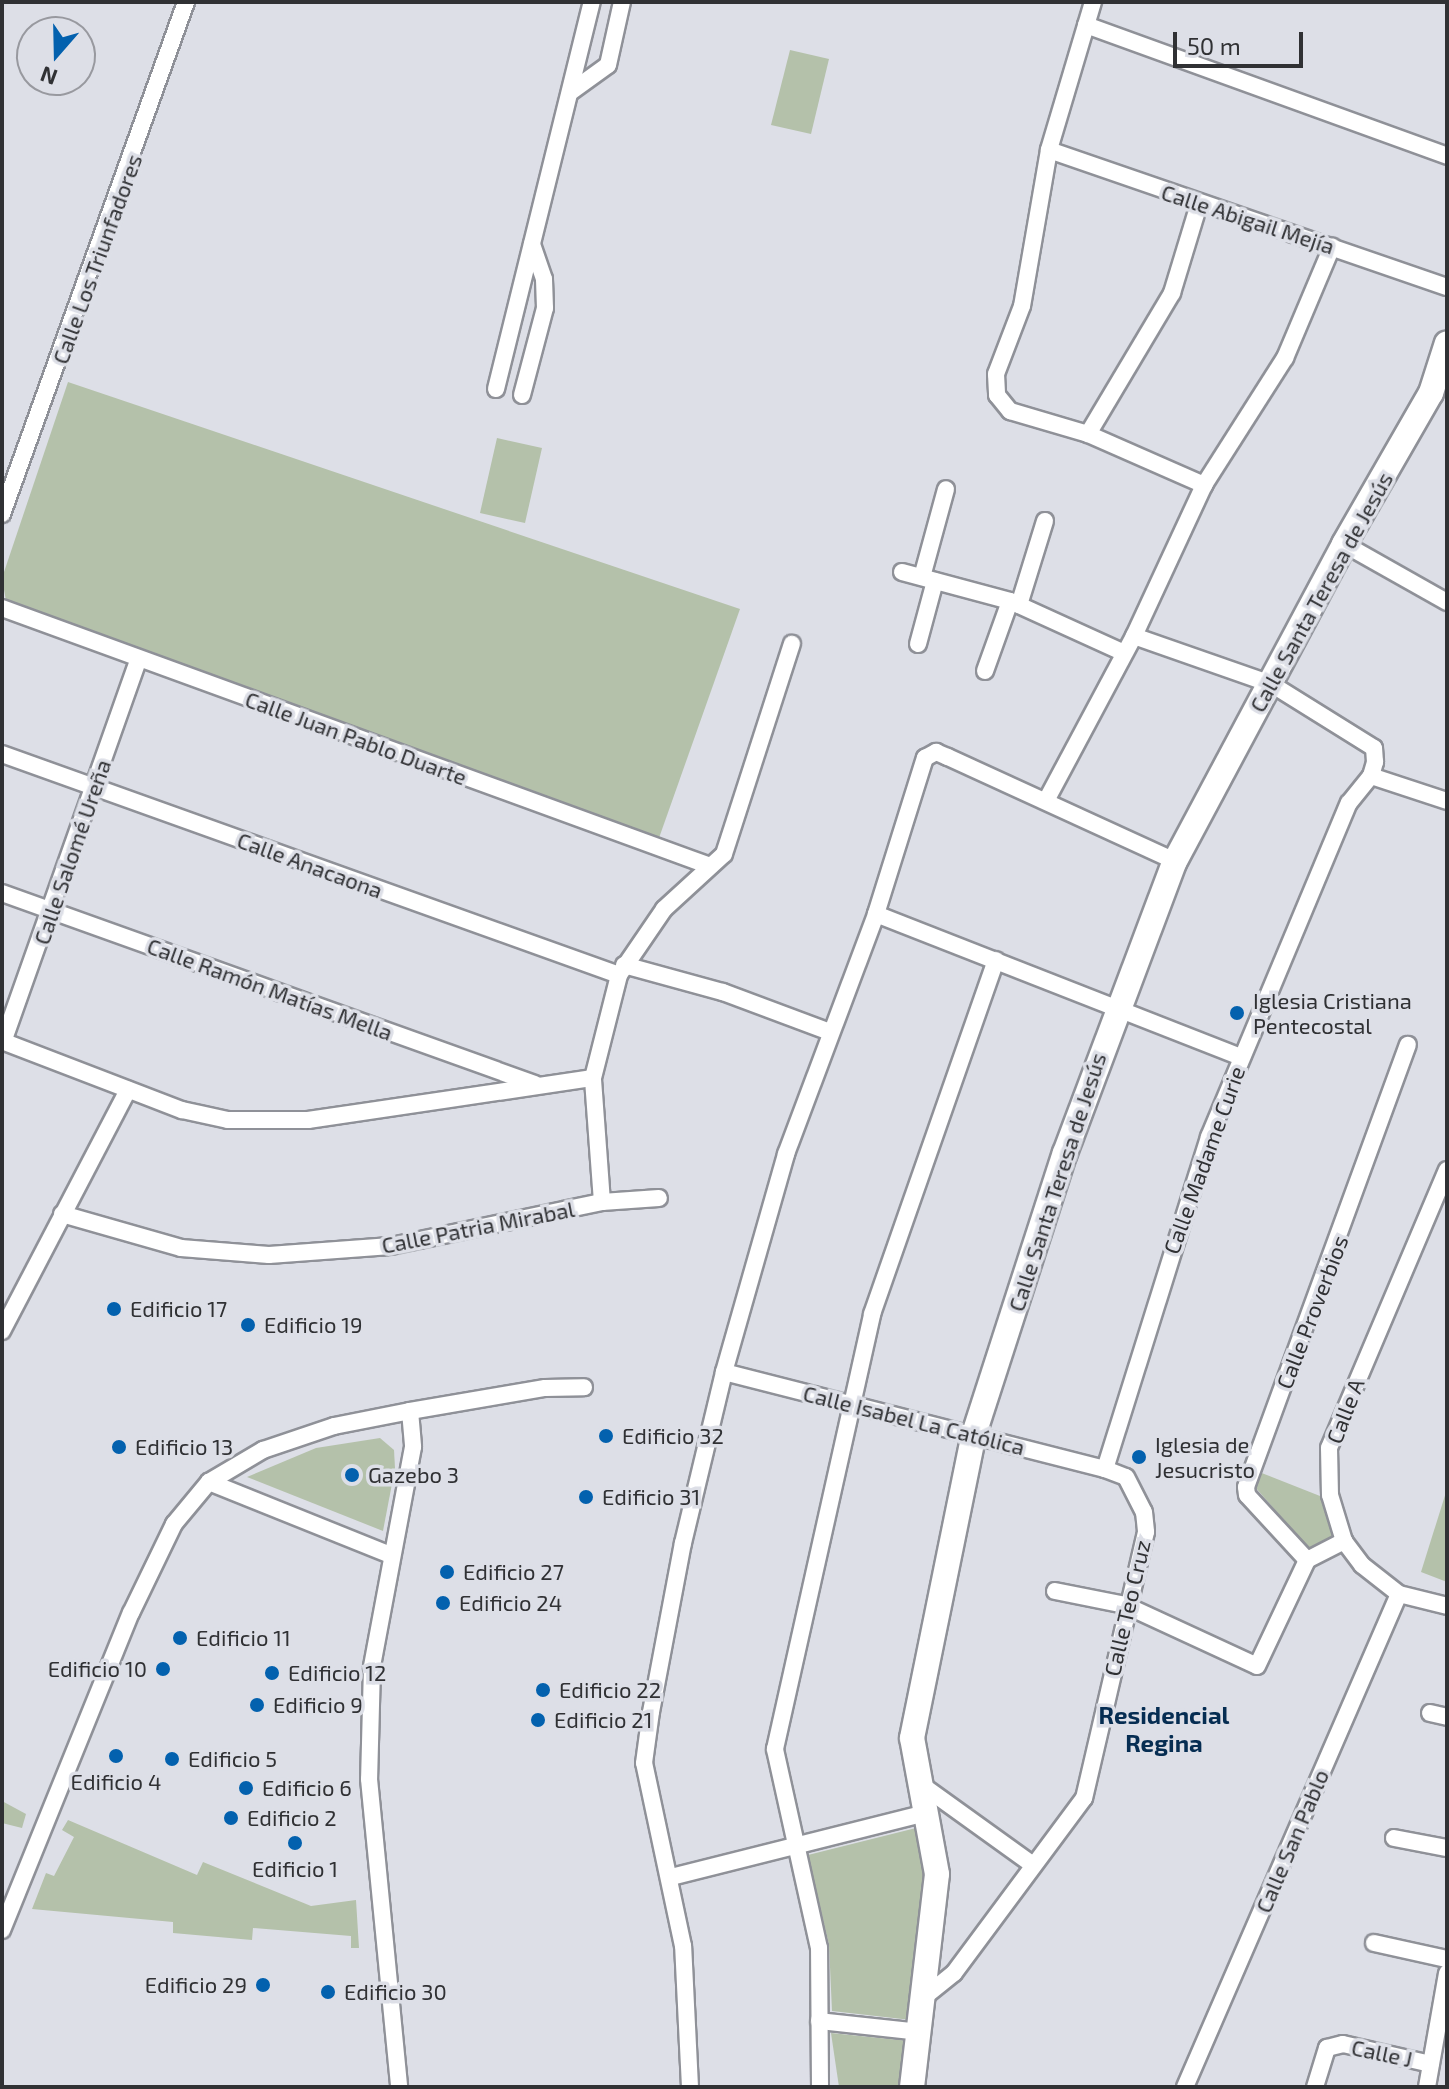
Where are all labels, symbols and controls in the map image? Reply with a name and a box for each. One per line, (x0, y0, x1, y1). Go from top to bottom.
north arrow (16, 16, 96, 96)
scale bar (1177, 16, 1307, 66)
text: 50 m (1187, 31, 1241, 60)
text: N (37, 62, 60, 92)
street label: Calle Los Triunfadores (47, 150, 147, 368)
street label: Calle Abigail Mejía (1158, 178, 1338, 260)
street label: Calle Santa Teresa de Jesús (1244, 467, 1398, 717)
street label: Calle Juan Pablo Duarte (242, 686, 470, 790)
street label: Calle Salomé Ureña (28, 756, 116, 948)
street label: Calle Anacaona (234, 826, 386, 904)
street label: Calle Ramón Matías Mella (144, 932, 396, 1046)
place label: Iglesia Cristiana Pentecostal (1253, 987, 1412, 1038)
marker: Iglesia Cristiana Pentecostal (1228, 1004, 1246, 1022)
street label: Calle Santa Teresa de Jesús (1003, 1049, 1111, 1315)
street label: Calle Madame Curie (1158, 1063, 1250, 1257)
street label: Calle Patria Mirabal (379, 1195, 577, 1259)
street label: Calle Proverbios (1271, 1232, 1353, 1392)
place label: Edificio 17 (130, 1296, 227, 1322)
marker: Edificio 17 (105, 1300, 123, 1318)
place label: Edificio 19 (264, 1312, 363, 1338)
marker: Edificio 19 (239, 1316, 257, 1334)
street label: Calle A (1320, 1374, 1370, 1448)
street label: Calle Isabel La Católica (800, 1380, 1028, 1460)
place label: Edificio 32 (622, 1423, 724, 1449)
marker: Edificio 32 (597, 1427, 615, 1445)
place label: Iglesia de Jesucristo (1155, 1431, 1255, 1482)
place label: Edificio 13 (135, 1434, 233, 1460)
marker: Edificio 13 (110, 1438, 128, 1456)
marker: Iglesia de Jesucristo (1130, 1448, 1148, 1466)
place label: Gazebo 3 (368, 1462, 459, 1488)
marker: Gazebo 3 (343, 1466, 361, 1484)
place label: Edificio 31 (602, 1484, 700, 1510)
marker: Edificio 31 (577, 1488, 595, 1506)
street label: Calle Teo Cruz (1098, 1537, 1156, 1679)
place label: Edificio 27 (463, 1559, 564, 1585)
marker: Edificio 27 (438, 1563, 456, 1581)
place label: Edificio 24 (459, 1590, 562, 1616)
marker: Edificio 24 (434, 1594, 452, 1612)
place label: Edificio 11 (196, 1625, 291, 1651)
marker: Edificio 11 (171, 1629, 189, 1647)
place label: Edificio 10 (48, 1656, 147, 1682)
marker: Edificio 10 (154, 1660, 172, 1678)
place label: Edificio 12 (288, 1660, 386, 1686)
marker: Edificio 12 (263, 1664, 281, 1682)
place label: Edificio 22 (559, 1677, 661, 1703)
marker: Edificio 22 (534, 1681, 552, 1699)
place label: Edificio 9 (273, 1692, 363, 1718)
marker: Edificio 9 (248, 1696, 266, 1714)
district label: Residencial Regina (1099, 1701, 1229, 1757)
place label: Edificio 21 (554, 1707, 652, 1733)
marker: Edificio 21 (529, 1711, 547, 1729)
place label: Edificio 5 (188, 1746, 277, 1772)
marker: Edificio 4 (107, 1747, 125, 1765)
marker: Edificio 5 (163, 1750, 181, 1768)
street label: Calle San Pablo (1250, 1765, 1334, 1917)
place label: Edificio 4 (71, 1769, 161, 1795)
place label: Edificio 6 (262, 1775, 352, 1801)
marker: Edificio 6 (237, 1779, 255, 1797)
place label: Edificio 2 (247, 1805, 337, 1831)
marker: Edificio 2 (222, 1809, 240, 1827)
marker: Edificio 1 (286, 1834, 304, 1852)
place label: Edificio 1 (252, 1856, 338, 1882)
place label: Edificio 29 (145, 1972, 247, 1998)
marker: Edificio 29 (254, 1976, 272, 1994)
place label: Edificio 30 (344, 1979, 447, 2005)
marker: Edificio 30 (319, 1983, 337, 2001)
street label: Calle J (1349, 2034, 1415, 2072)

